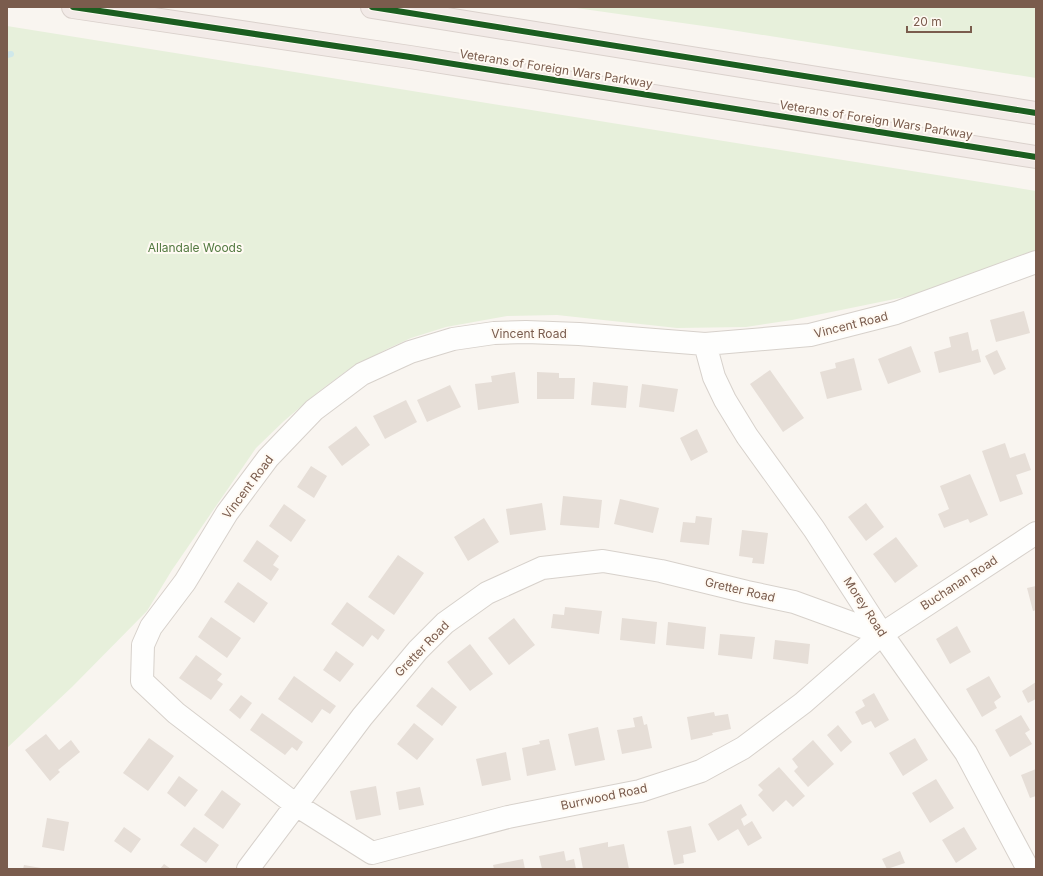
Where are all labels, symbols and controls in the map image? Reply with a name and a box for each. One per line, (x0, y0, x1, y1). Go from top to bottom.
scale bar (907, 8, 971, 34)
text: 20 m (913, 14, 942, 29)
street label: Veterans of Foreign Wars Parkway (458, 46, 654, 91)
street label: Veterans of Foreign Wars Parkway (778, 97, 974, 142)
park label: Allandale Woods (148, 240, 242, 255)
street label: Vincent Road (812, 308, 889, 341)
street label: Vincent Road (491, 326, 567, 341)
street label: Vincent Road (219, 452, 276, 521)
street label: Buchanan Road (917, 552, 1000, 613)
street label: Gretter Road (704, 574, 777, 605)
street label: Morey Road (841, 574, 890, 639)
street label: Gretter Road (391, 618, 452, 680)
street label: Burrwood Road (559, 780, 648, 813)

